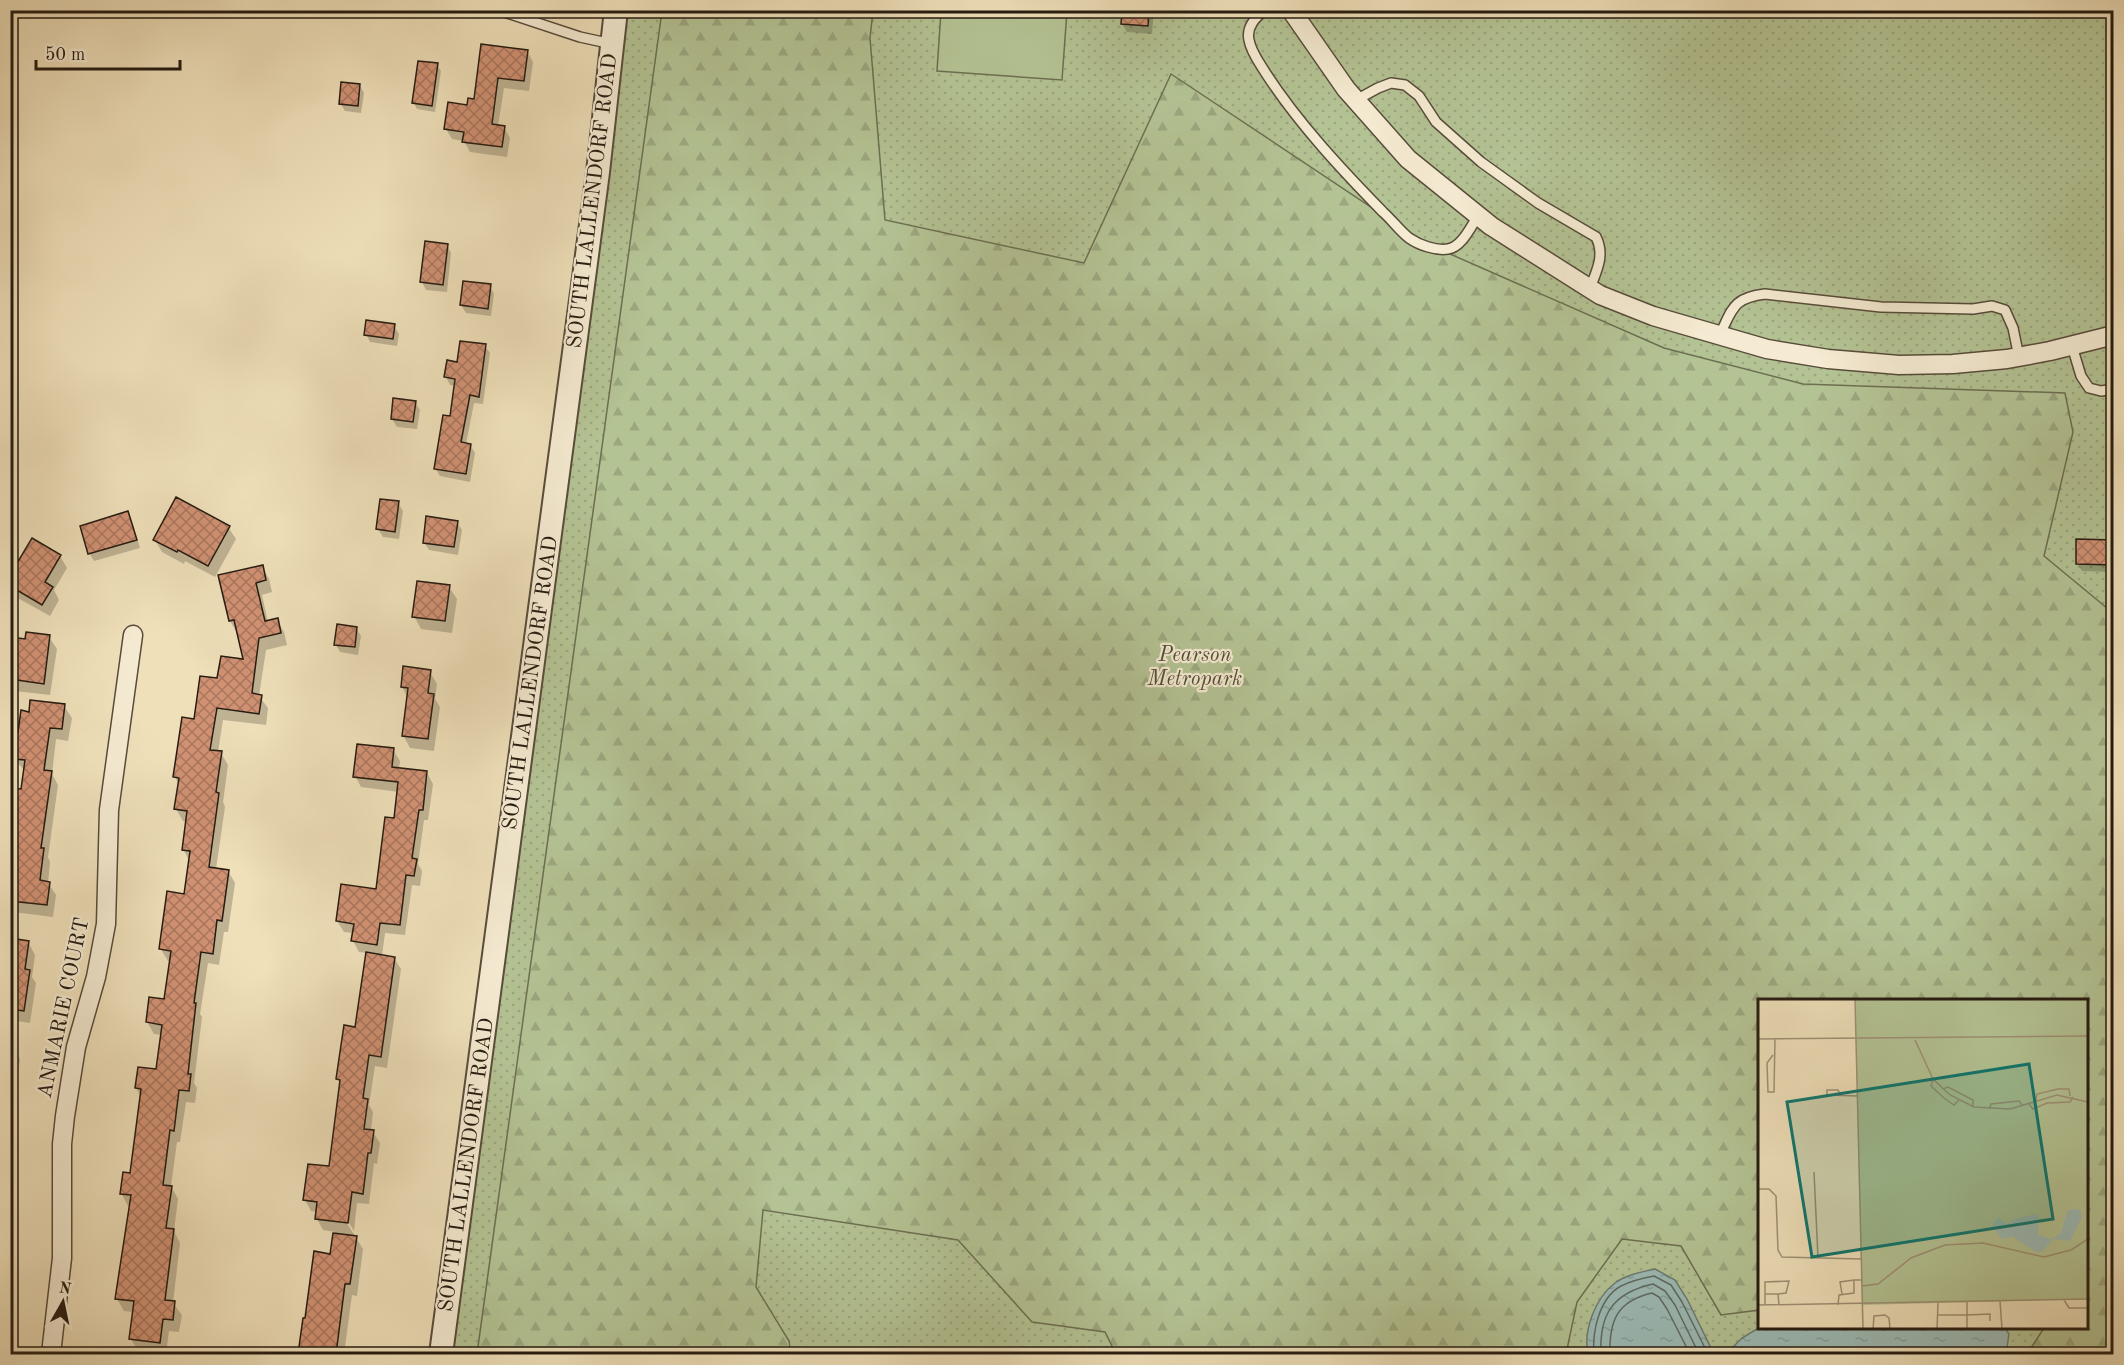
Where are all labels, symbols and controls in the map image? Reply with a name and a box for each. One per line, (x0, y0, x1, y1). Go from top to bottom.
scale bar (36, 33, 180, 71)
text: 50 m (45, 46, 85, 64)
street label: SOUTH LALLENDORF ROAD (564, 52, 622, 350)
street label: SOUTH LALLENDORF ROAD (500, 535, 562, 831)
park label: Pearson Metropark (1147, 645, 1242, 690)
street label: ANMARIE COURT (35, 916, 93, 1100)
inset map (1758, 999, 2088, 1329)
street label: SOUTH LALLENDORF ROAD (436, 1017, 498, 1313)
north arrow (33, 1272, 93, 1332)
text: N (58, 1280, 73, 1298)

